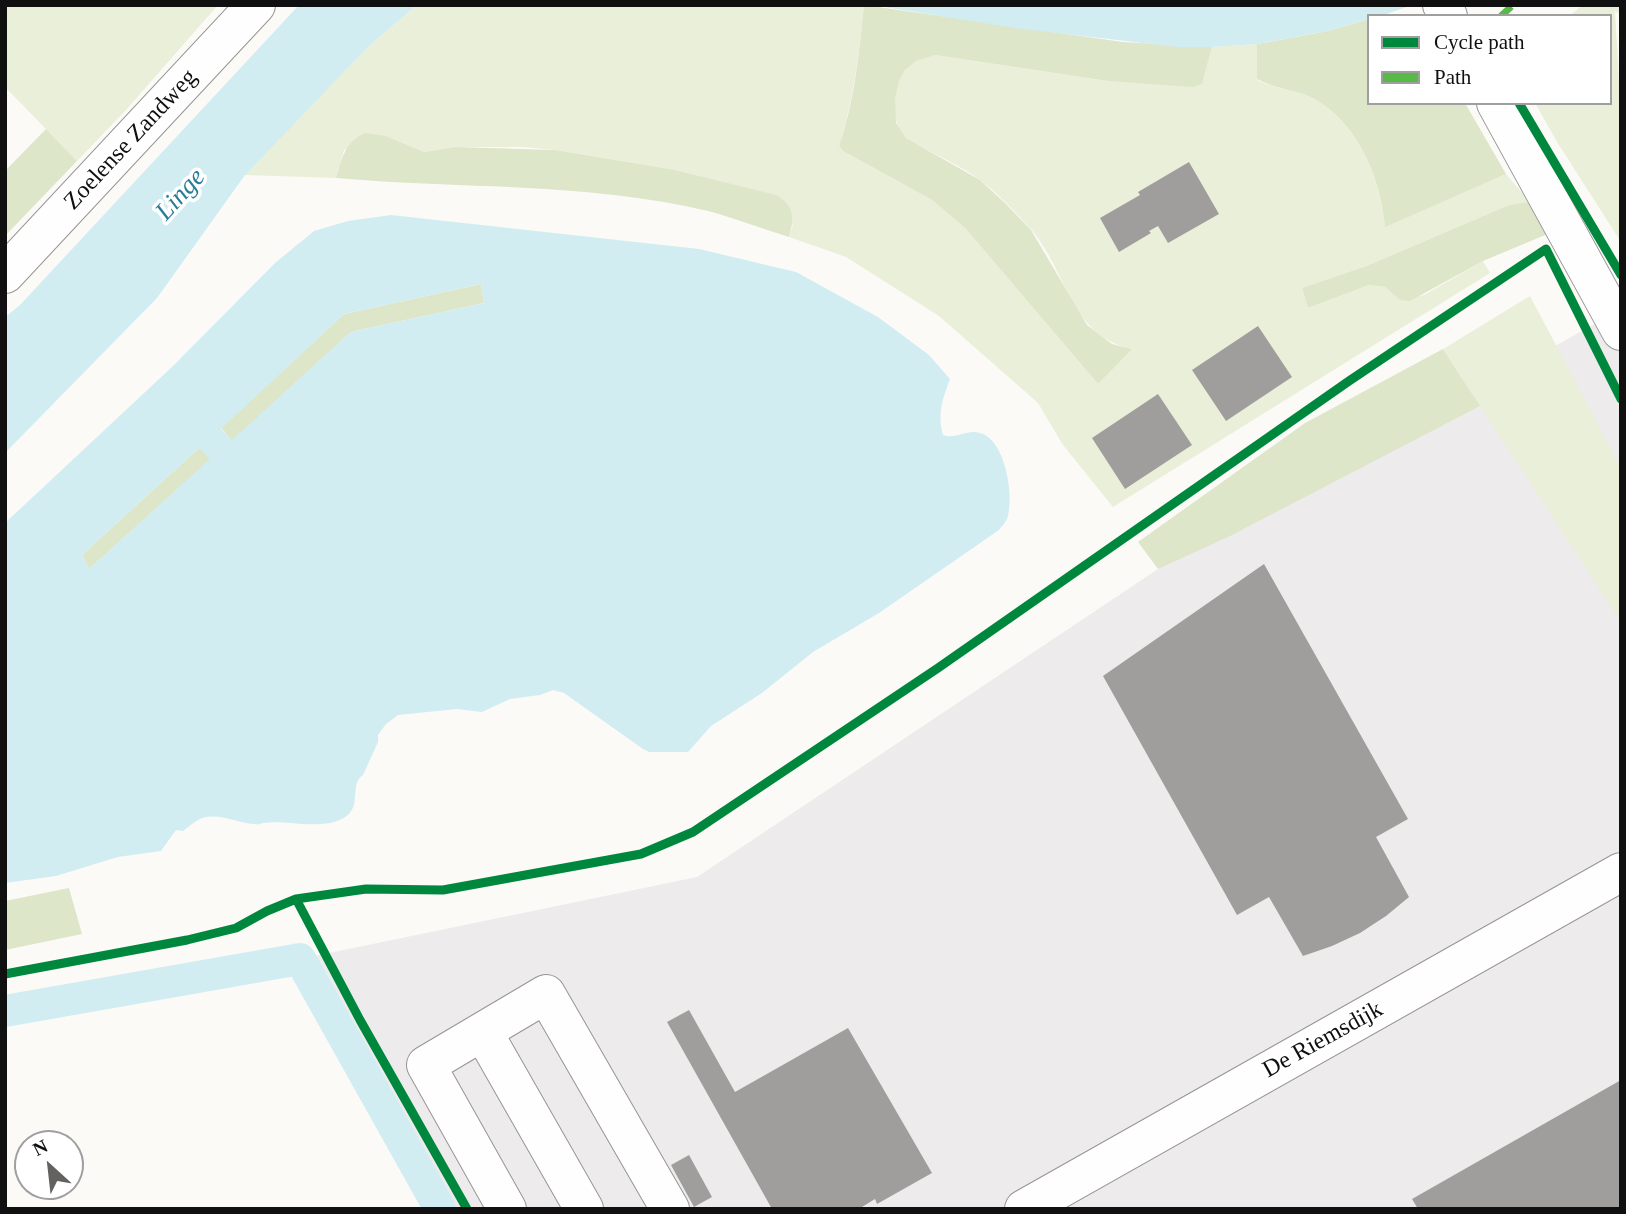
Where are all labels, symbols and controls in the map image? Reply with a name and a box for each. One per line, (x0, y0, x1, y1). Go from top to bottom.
legend (1367, 14, 1612, 105)
text: Cycle path (1434, 30, 1524, 54)
street label: Zoelense Zandweg (58, 64, 204, 216)
text: Path (1434, 65, 1471, 89)
water label: Linge (150, 163, 212, 227)
street label: De Riemsdijk (1258, 995, 1388, 1085)
north arrow (14, 1130, 84, 1200)
text: N (29, 1135, 51, 1160)

